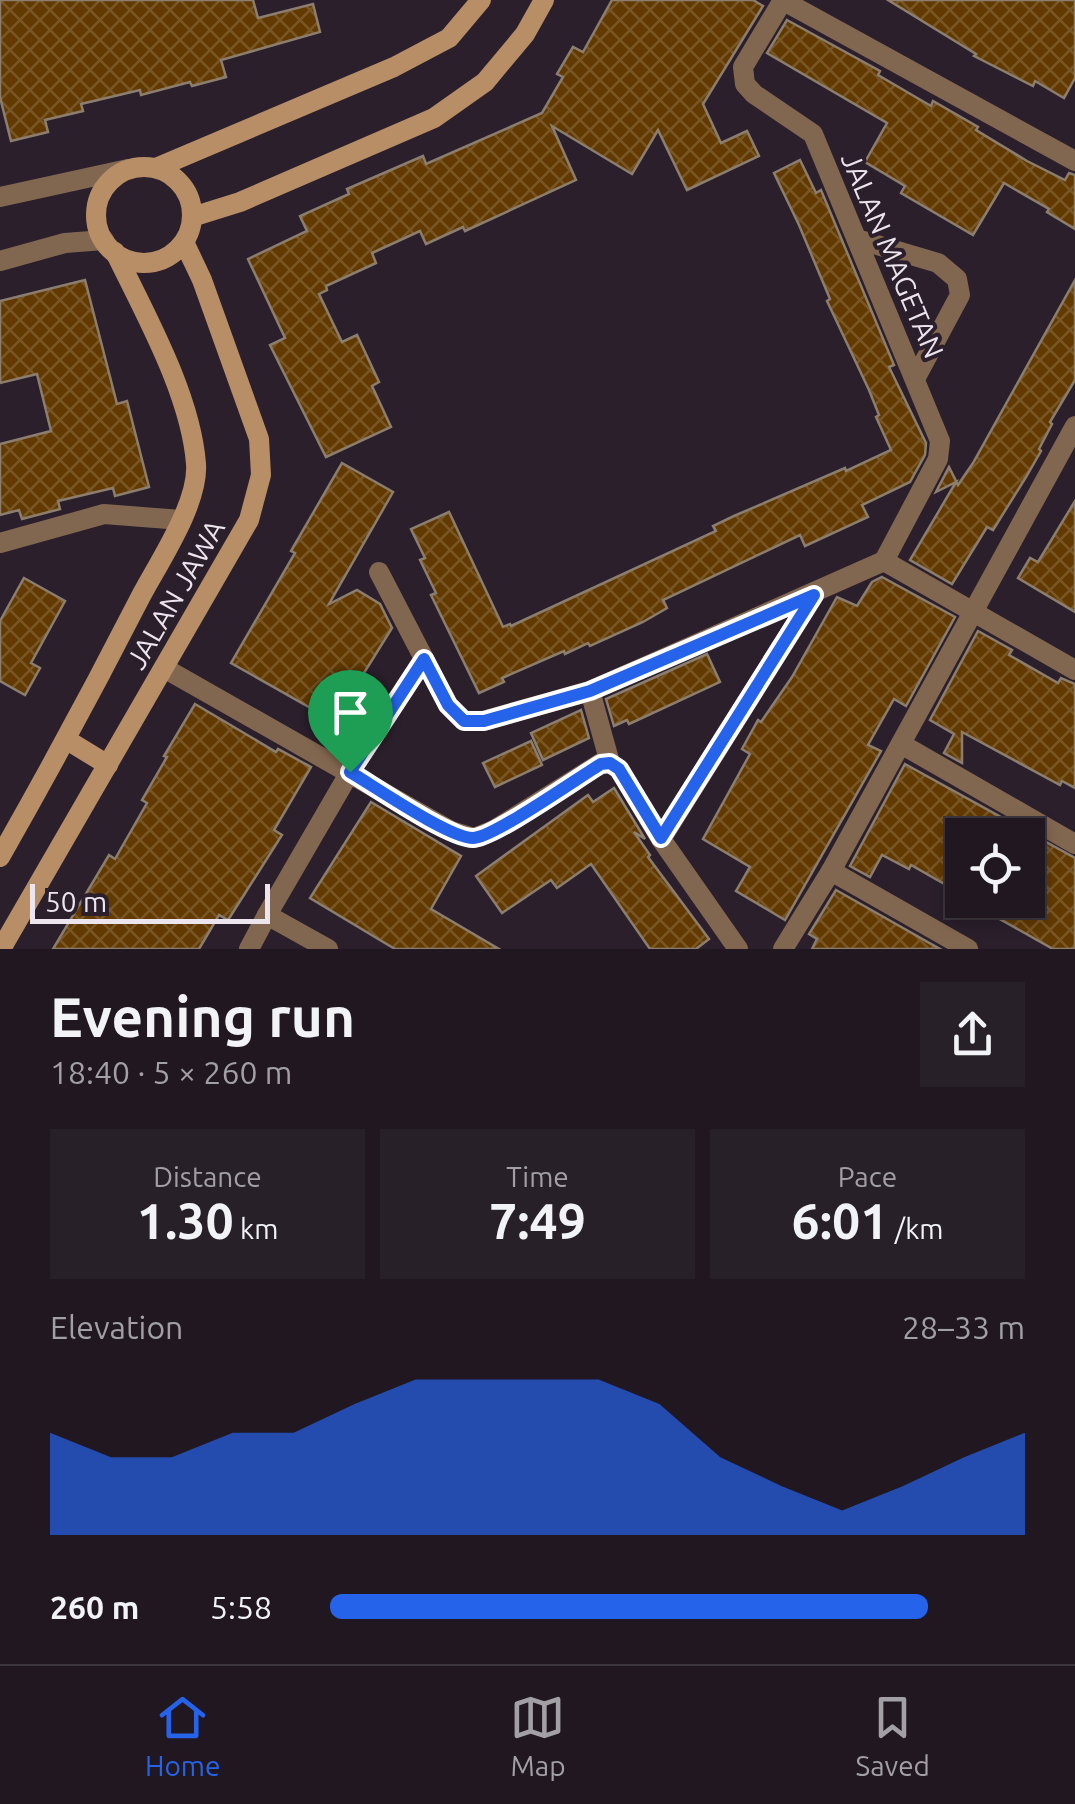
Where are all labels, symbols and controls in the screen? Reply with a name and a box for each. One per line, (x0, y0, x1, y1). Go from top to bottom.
street label: JALAN MAGETAN (836, 148, 950, 362)
street label: JALAN JAWA (120, 514, 230, 674)
pin (308, 670, 393, 773)
icon: arrive (323, 685, 378, 740)
map controls (945, 818, 1045, 918)
button: locate (945, 818, 1045, 918)
scale bar (30, 879, 270, 924)
text: 50 m (45, 886, 107, 917)
button: share (920, 982, 1025, 1087)
text: Evening run (50, 986, 355, 1047)
text: 18:40 · 5 × 260 m (50, 1054, 292, 1090)
text: Distance (153, 1161, 262, 1192)
text: Time (506, 1161, 569, 1192)
text: Pace (838, 1161, 897, 1192)
text: 1.30 (137, 1192, 234, 1248)
text: 7:49 (489, 1192, 586, 1248)
text: 6:01 (792, 1192, 888, 1248)
text: km (234, 1213, 278, 1244)
text: /km (888, 1213, 943, 1244)
text: Elevation (50, 1309, 183, 1345)
text: 28–33 m (902, 1309, 1025, 1345)
text: 260 m (50, 1589, 139, 1625)
text: 5:58 (210, 1589, 272, 1625)
tab: Home (145, 1690, 221, 1781)
tab: Map (510, 1690, 566, 1781)
tab: Saved (855, 1690, 930, 1781)

